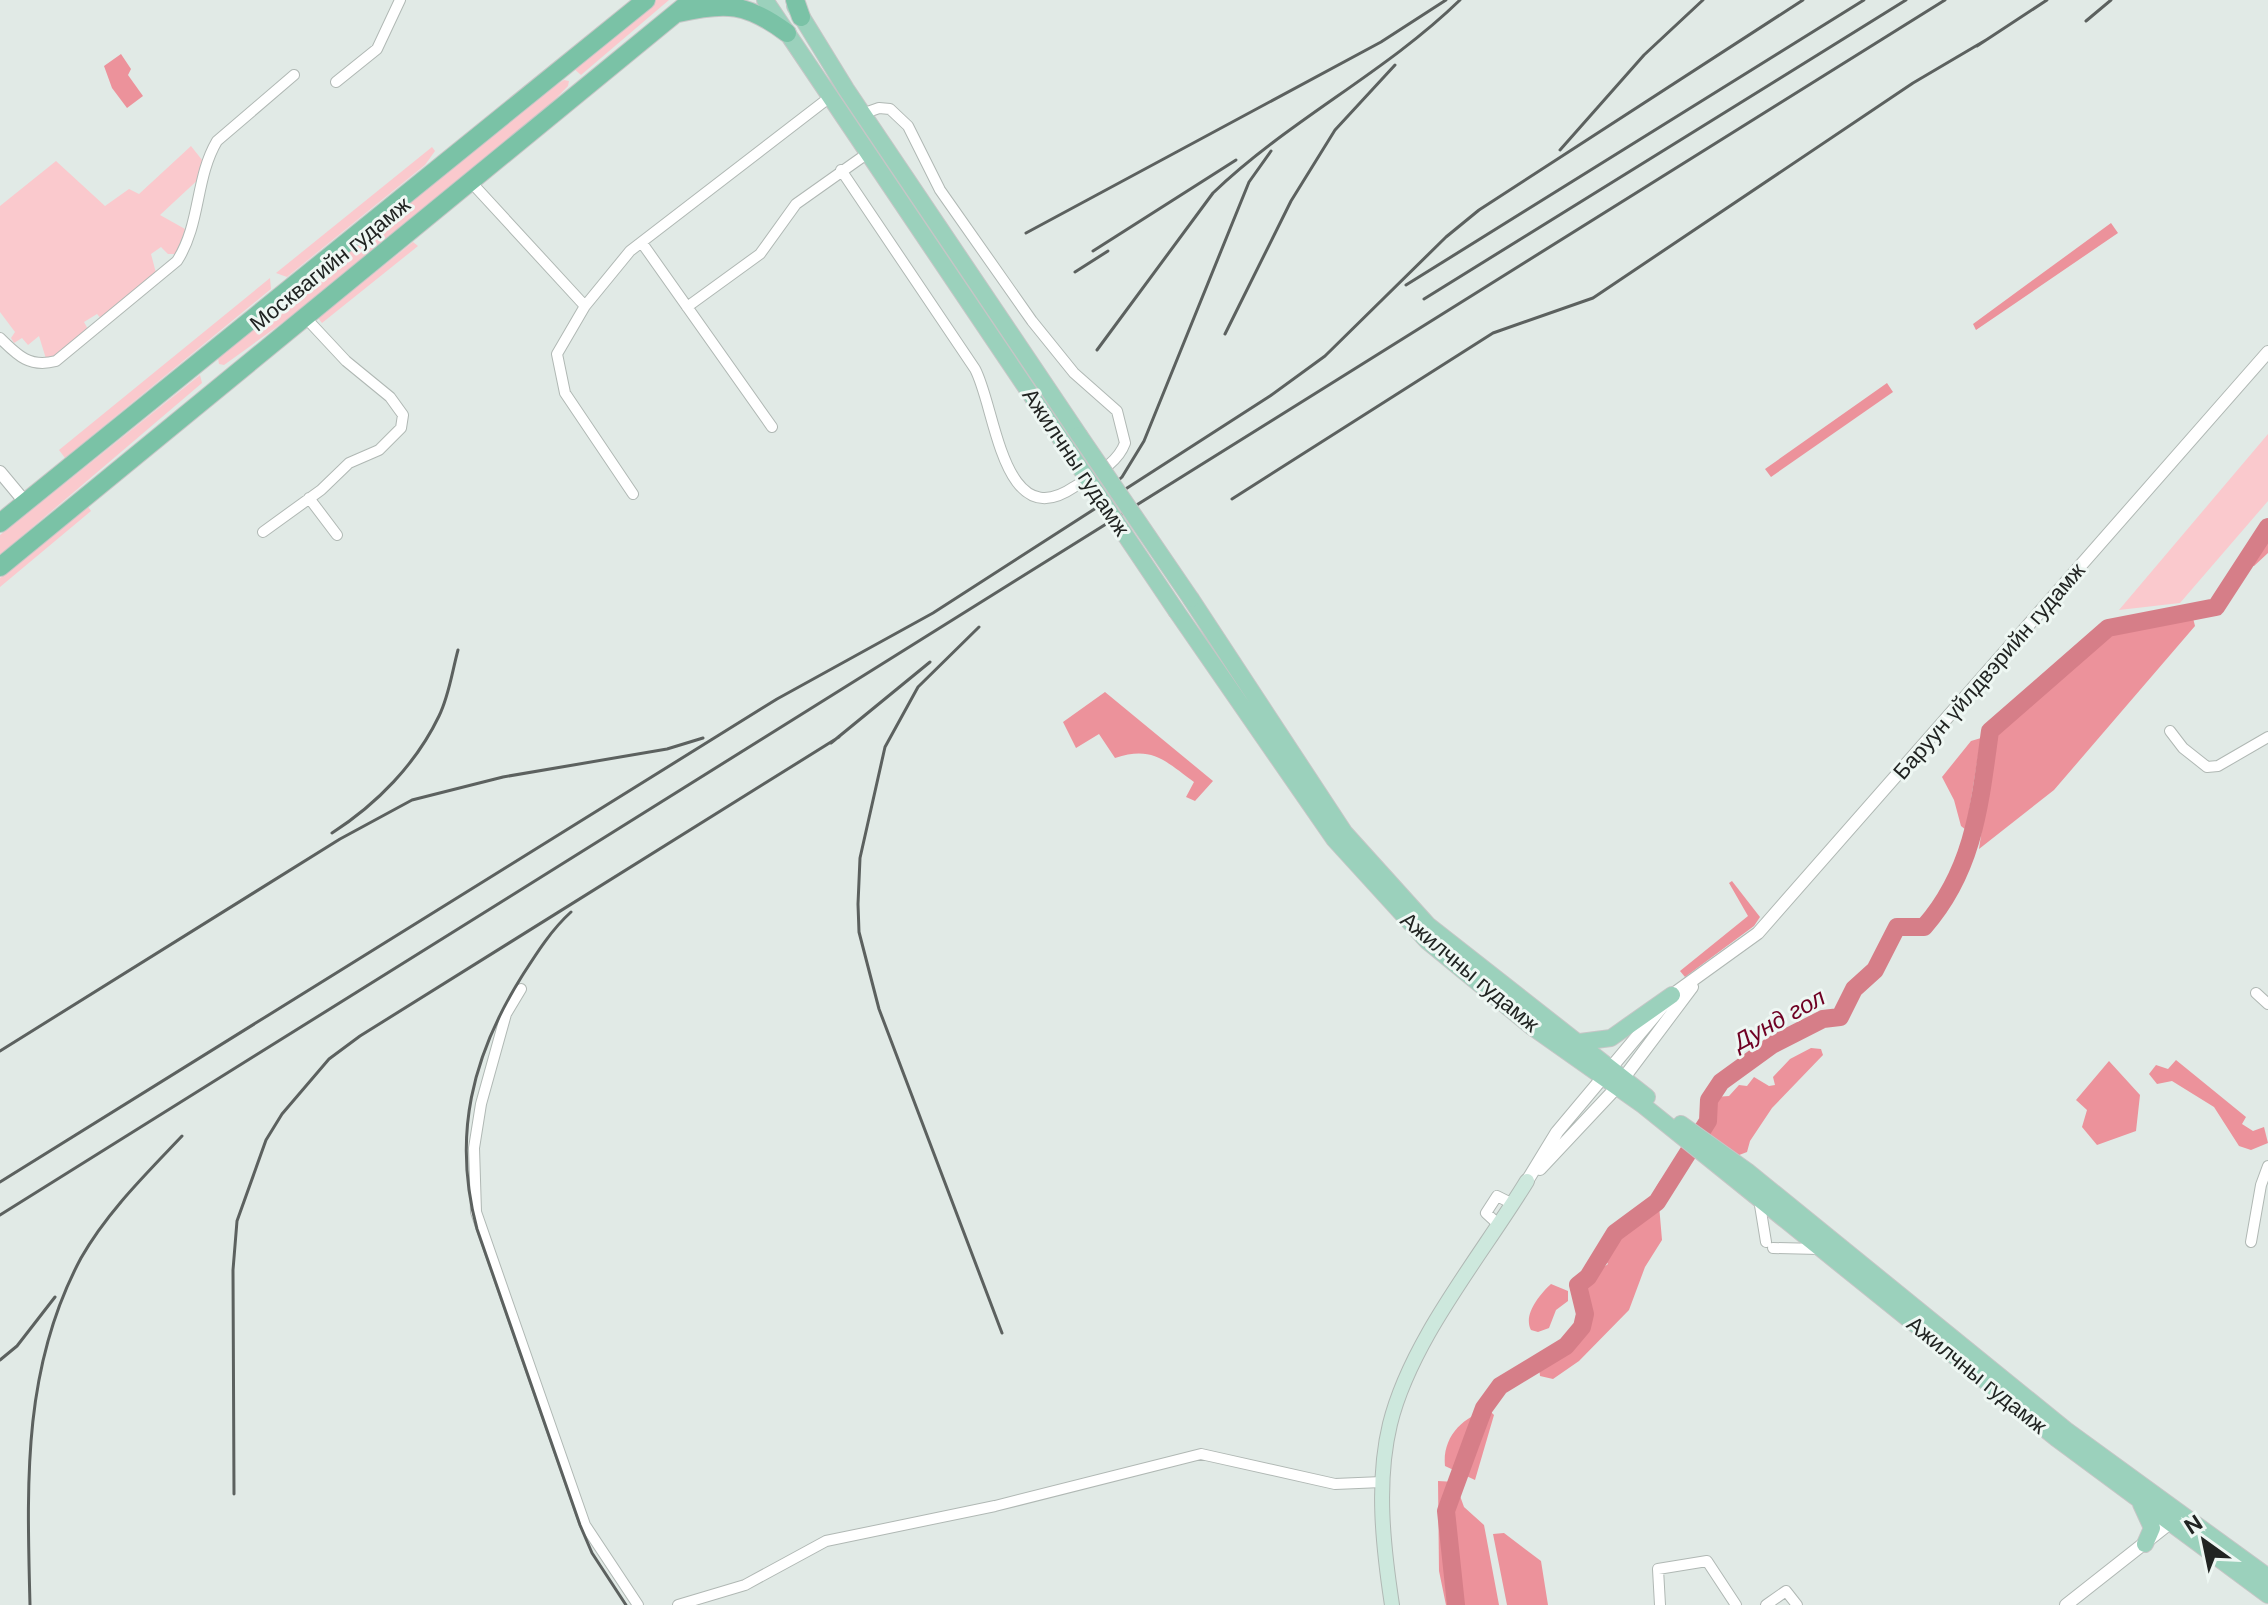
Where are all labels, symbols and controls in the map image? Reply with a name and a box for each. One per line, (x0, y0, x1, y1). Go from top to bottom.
street label: Москвагийн гудамж (244, 190, 417, 338)
street label: Ажилчны гудамж (1016, 382, 1136, 542)
street label: Баруун үйлдвэрийн гудамж (1887, 556, 2092, 786)
street label: Ажилчны гудамж (1395, 905, 1546, 1039)
water label: Дунд гол (1725, 981, 1831, 1058)
street label: Ажилчны гудамж (1901, 1309, 2053, 1441)
north arrow (2164, 1501, 2244, 1581)
text: N (2179, 1508, 2208, 1541)

